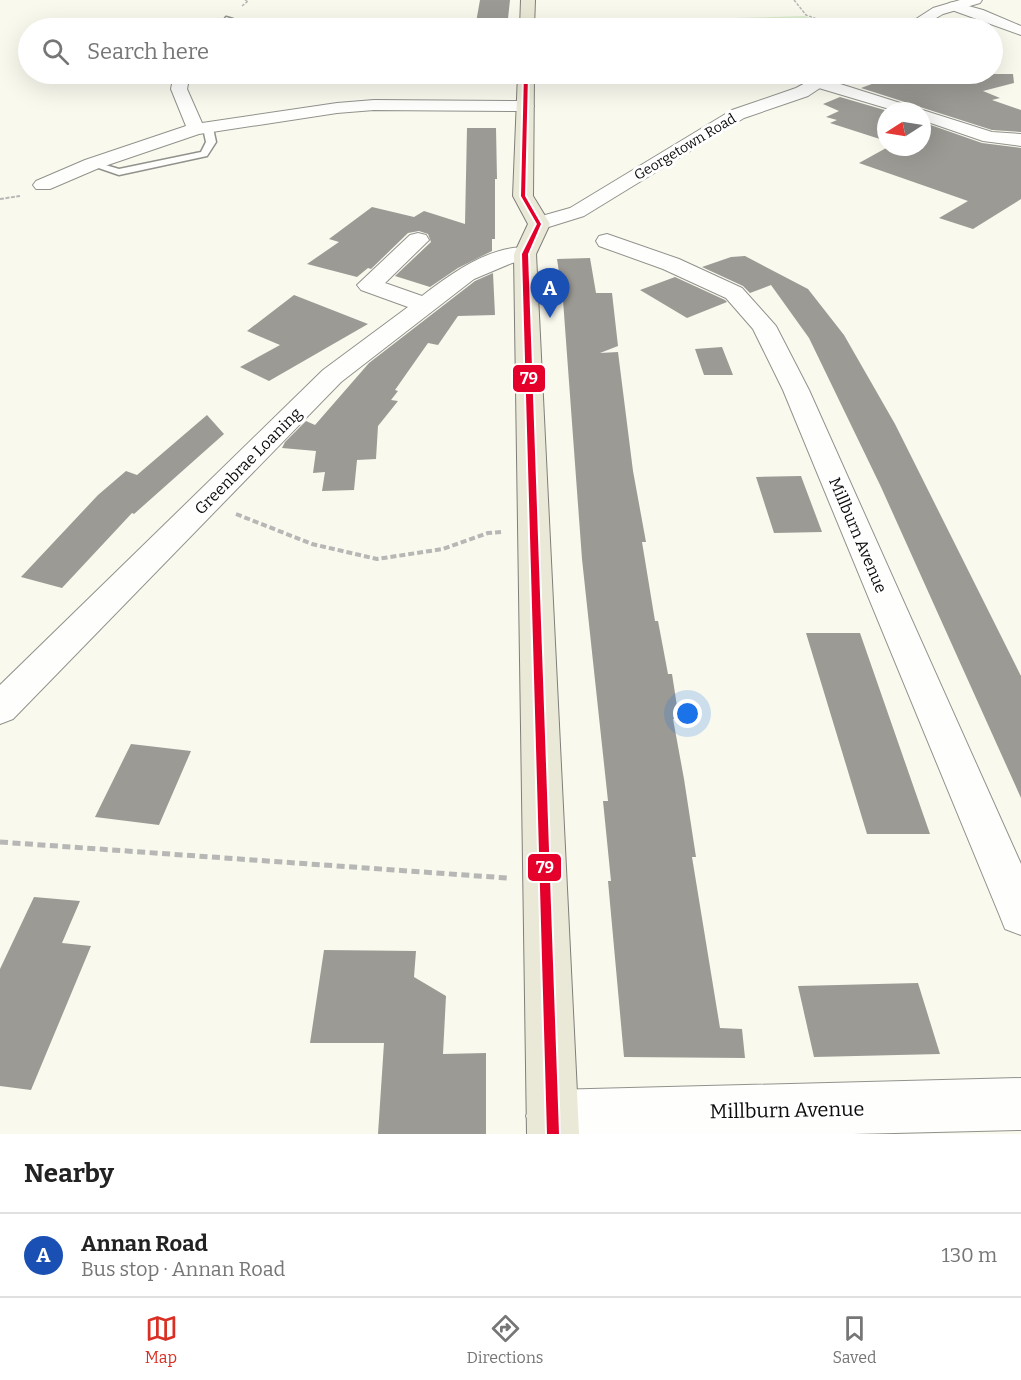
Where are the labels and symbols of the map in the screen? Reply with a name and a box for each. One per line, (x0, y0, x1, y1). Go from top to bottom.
north arrow (877, 102, 931, 156)
street label: Georgetown Road (631, 110, 739, 184)
pin: A (530, 268, 570, 318)
line badge: 79 (512, 364, 546, 393)
text: 79 (520, 369, 538, 388)
street label: Greenbrae Loaning (191, 404, 305, 518)
street label: Millburn Avenue (825, 474, 891, 596)
your location (673, 699, 702, 728)
line badge: 79 (527, 853, 562, 882)
text: 79 (536, 858, 554, 877)
street label: Millburn Avenue (709, 1097, 865, 1123)

